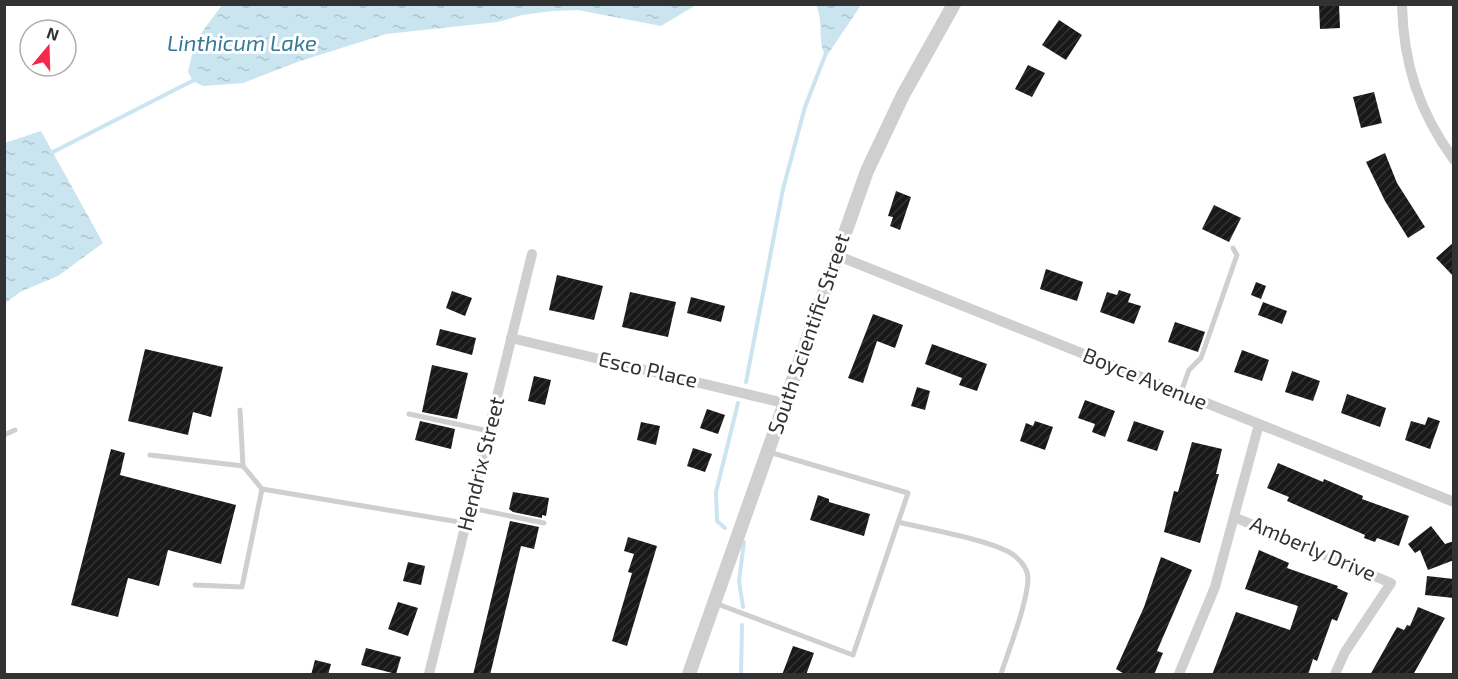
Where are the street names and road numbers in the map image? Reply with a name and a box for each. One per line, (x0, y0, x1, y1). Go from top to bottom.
street label: South Scientific Street (761, 230, 854, 437)
street label: Boyce Avenue (1080, 341, 1211, 414)
street label: Esco Place (596, 345, 700, 392)
street label: Hendrix Street (451, 394, 508, 533)
street label: Amberly Drive (1247, 510, 1380, 585)

